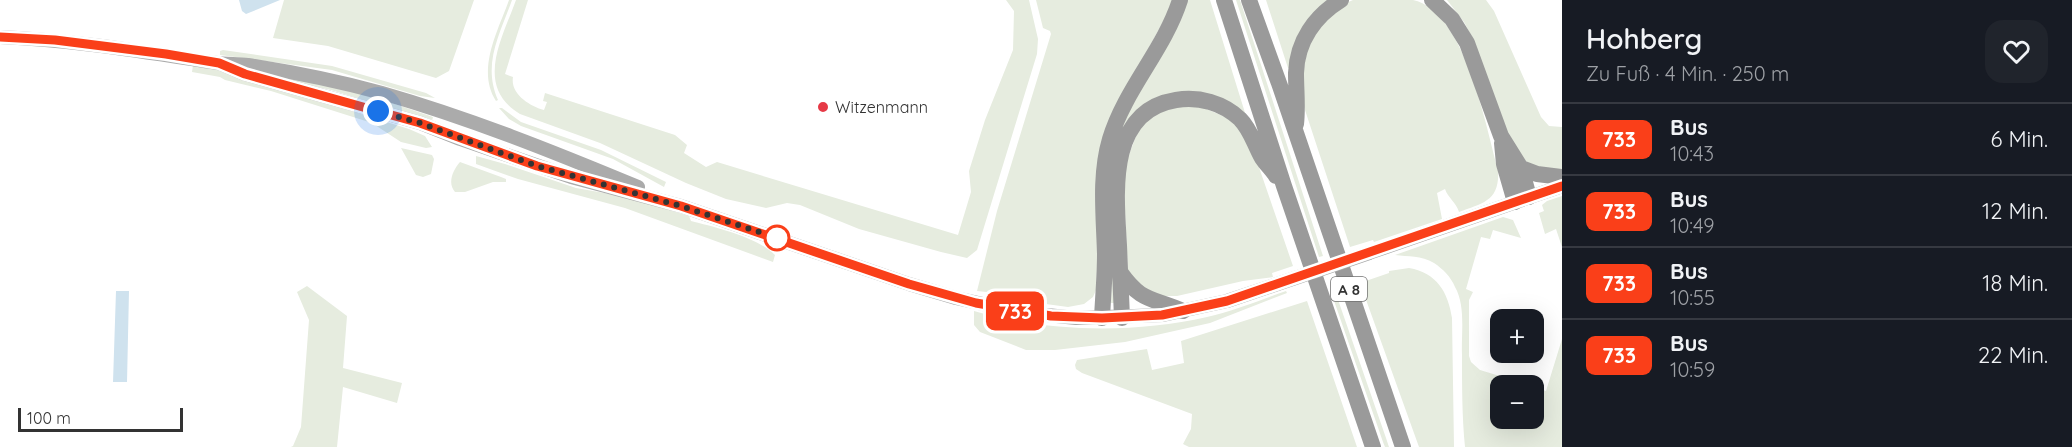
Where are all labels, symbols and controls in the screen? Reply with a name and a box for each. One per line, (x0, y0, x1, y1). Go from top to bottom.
button: heart (1985, 20, 2048, 83)
text: Hohberg (1586, 21, 1702, 56)
text: Zu Fuß · 4 Min. · 250 m (1586, 61, 1789, 86)
your location (363, 96, 393, 126)
place label: Witzenmann (835, 97, 928, 117)
marker: Witzenmann (816, 100, 830, 114)
text: Bus (1670, 113, 1708, 141)
text: 6 Min. (1991, 125, 2048, 153)
text: 733 (1602, 126, 1636, 152)
text: 10:43 (1670, 141, 1714, 166)
text: Bus (1670, 185, 1708, 213)
text: 12 Min. (1982, 197, 2048, 225)
text: 733 (1602, 198, 1636, 224)
text: 10:49 (1670, 213, 1714, 238)
unlabelled marker (764, 225, 790, 251)
text: Bus (1670, 257, 1708, 285)
text: 18 Min. (1982, 269, 2048, 297)
text: 733 (1602, 270, 1636, 296)
road number: A 8 (1331, 277, 1367, 301)
text: 10:55 (1670, 285, 1715, 310)
line badge: 733 (980, 292, 1050, 330)
text: 733 (998, 298, 1032, 324)
map controls (1490, 309, 1544, 429)
button: + (1490, 309, 1544, 363)
text: Bus (1670, 329, 1708, 357)
text: 22 Min. (1978, 341, 2048, 369)
text: 733 (1602, 342, 1636, 368)
text: 10:59 (1670, 357, 1715, 382)
button: − (1490, 375, 1544, 429)
scale bar (18, 405, 183, 432)
text: 100 m (27, 408, 71, 428)

